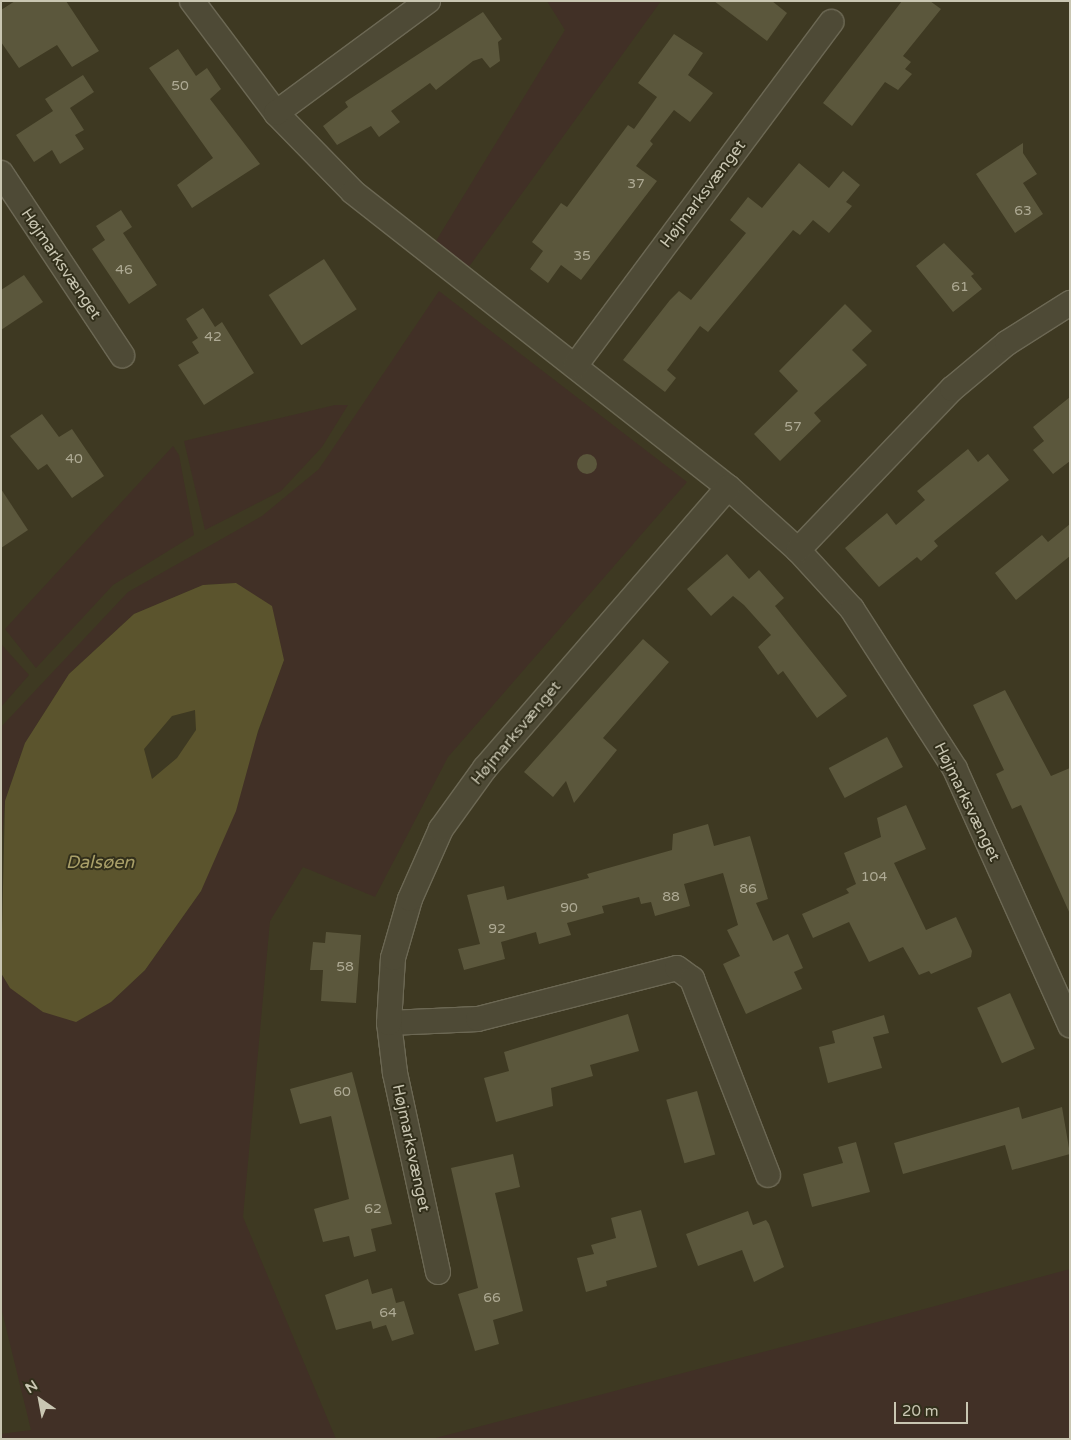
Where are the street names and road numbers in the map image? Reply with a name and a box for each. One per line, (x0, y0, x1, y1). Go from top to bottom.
street label: Højmarksvænget (656, 136, 750, 252)
street label: Højmarksvænget (17, 205, 105, 323)
street label: Højmarksvænget (467, 677, 565, 789)
street label: Højmarksvænget (930, 740, 1004, 864)
street label: Højmarksvænget (388, 1083, 434, 1213)

